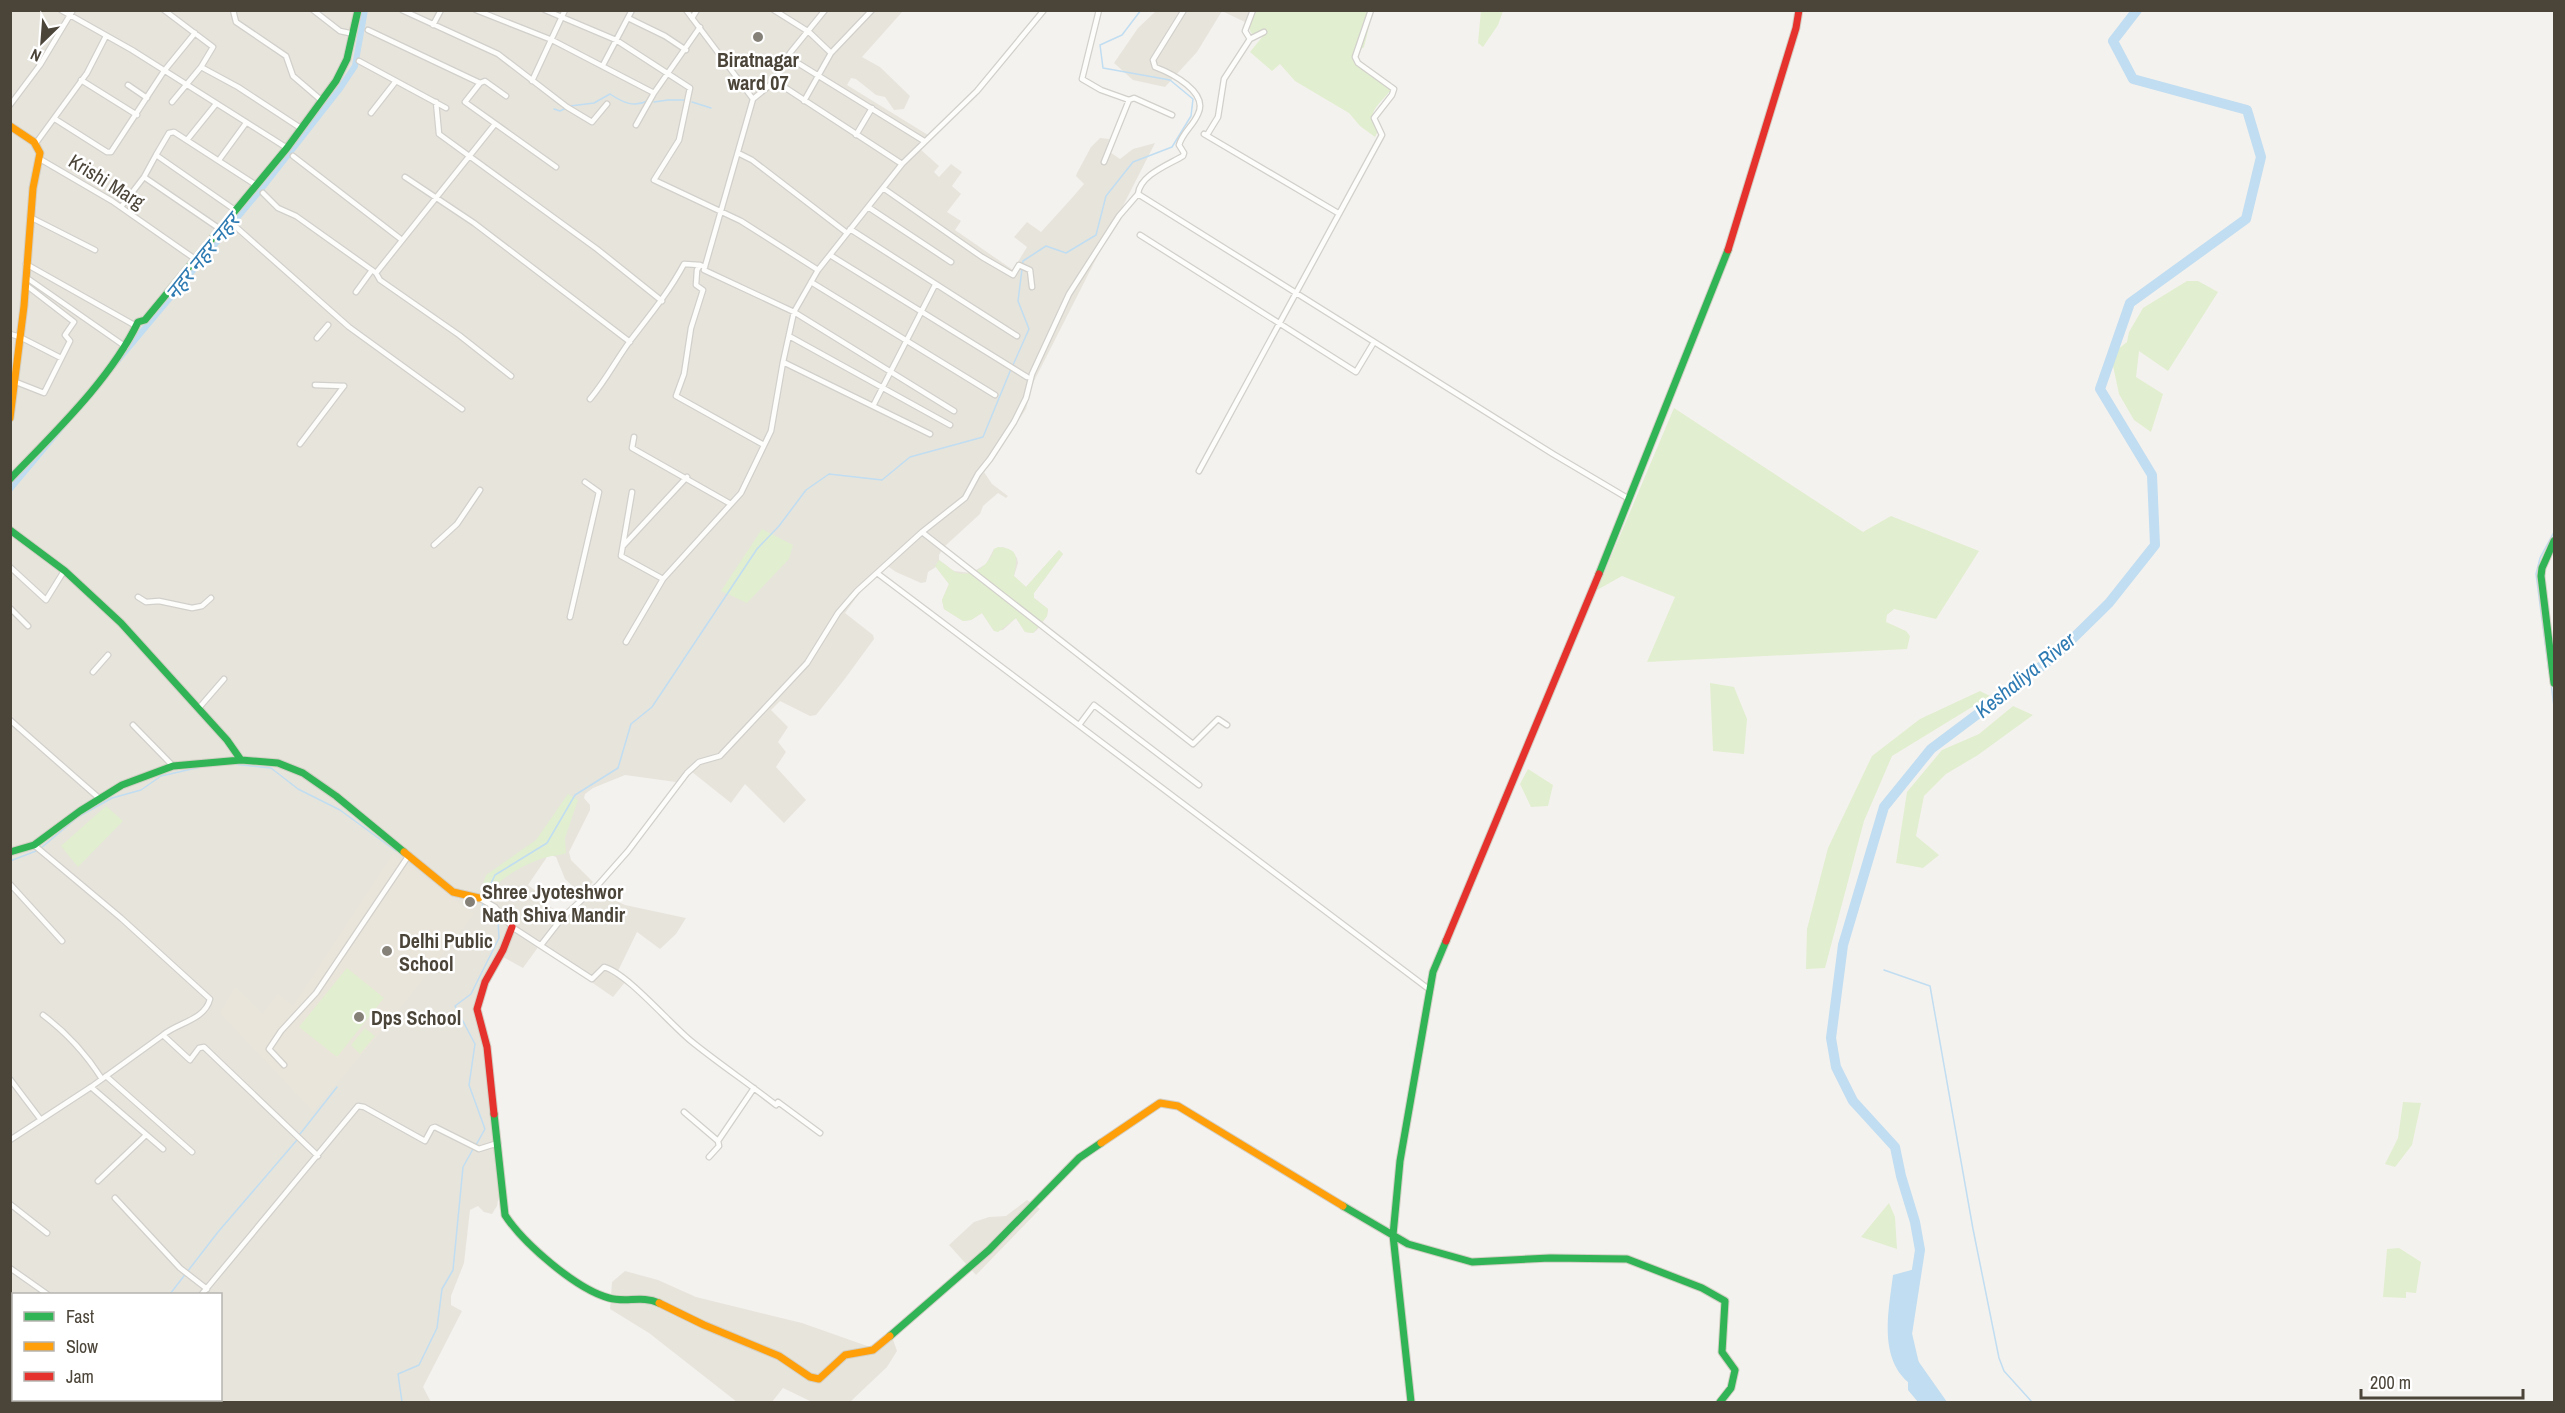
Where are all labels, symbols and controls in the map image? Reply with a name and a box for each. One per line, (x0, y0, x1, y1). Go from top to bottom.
north arrow (12, 12, 72, 72)
marker: Biratnagar ward 07 (751, 30, 765, 44)
text: N (27, 44, 45, 68)
place label: Biratnagar ward 07 (717, 46, 800, 96)
street label: Krishi Marg (64, 147, 150, 215)
water label: नहर नहर नहर (158, 204, 249, 306)
water label: Keshaliya River (1969, 625, 2082, 725)
place label: Shree Jyoteshwor Nath Shiva Mandir (482, 878, 626, 928)
marker: Shree Jyoteshwor Nath Shiva Mandir (463, 895, 477, 909)
place label: Delhi Public School (399, 927, 493, 977)
marker: Delhi Public School (380, 944, 394, 958)
place label: Dps School (371, 1004, 461, 1031)
marker: Dps School (352, 1010, 366, 1024)
legend (12, 1293, 222, 1401)
text: Fast (66, 1304, 94, 1329)
text: Slow (66, 1334, 98, 1359)
scale bar (2361, 1362, 2523, 1400)
text: Jam (66, 1364, 94, 1389)
text: 200 m (2370, 1370, 2411, 1395)

